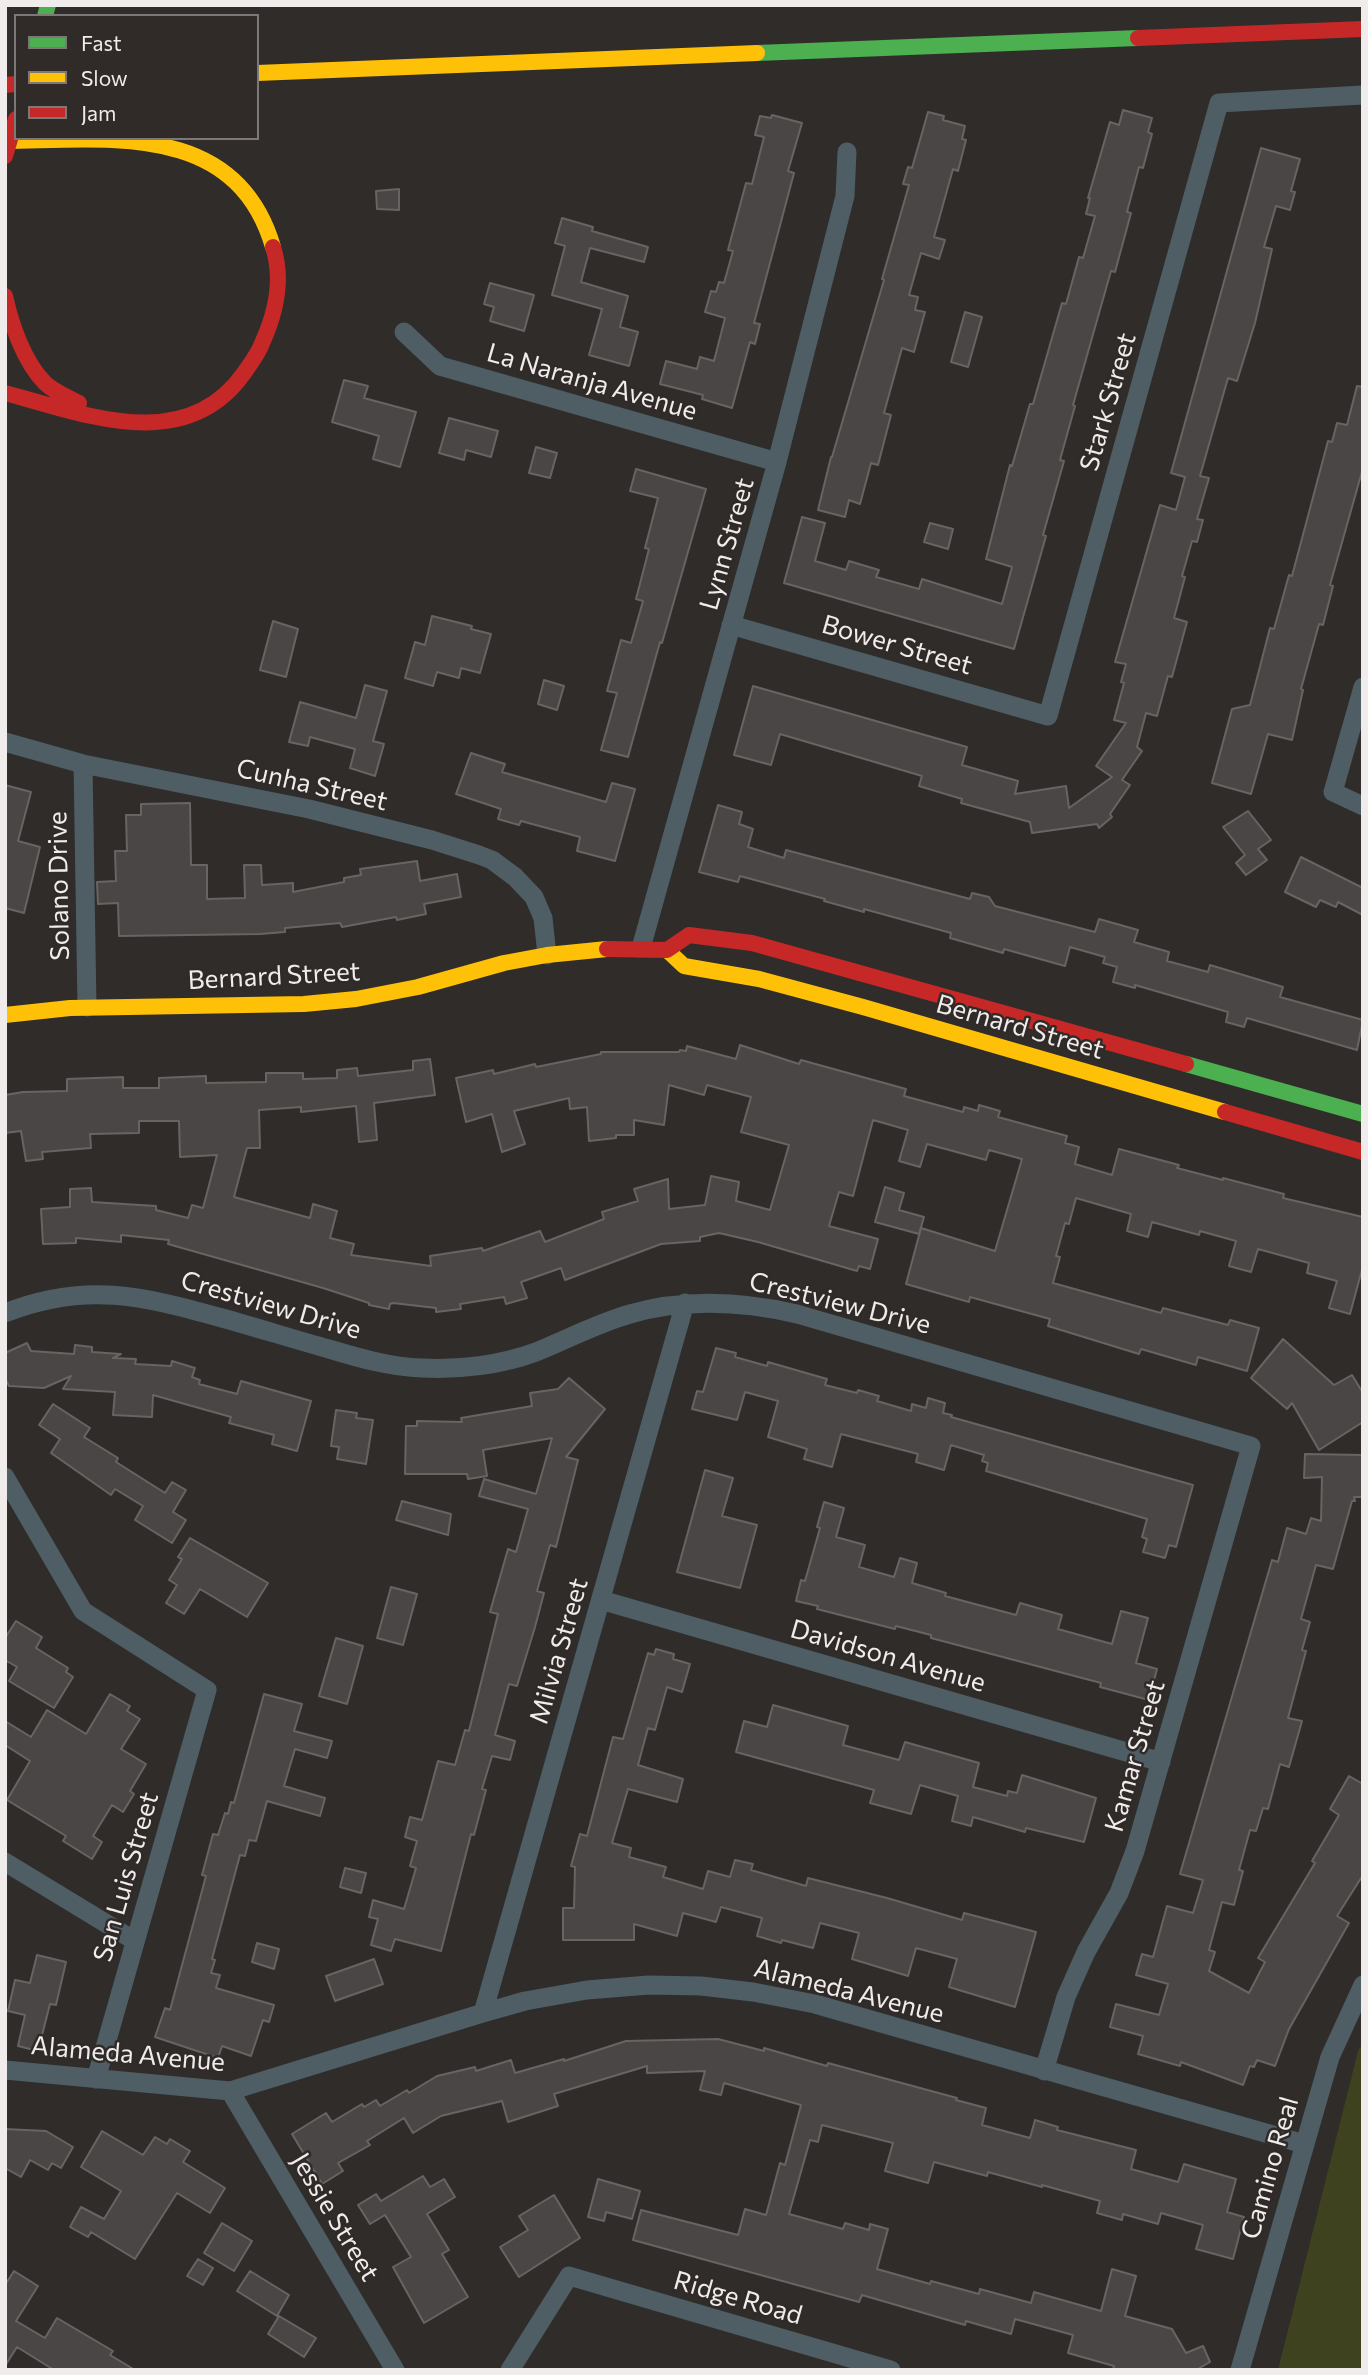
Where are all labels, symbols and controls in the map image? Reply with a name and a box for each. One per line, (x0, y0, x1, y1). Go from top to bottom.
legend (14, 14, 259, 140)
text: Fast (81, 30, 122, 55)
text: Slow (81, 65, 128, 90)
text: Jam (81, 100, 116, 125)
street label: Stark Street (1073, 329, 1143, 475)
street label: La Naranja Avenue (483, 337, 701, 427)
street label: Lynn Street (693, 474, 761, 614)
street label: Bower Street (818, 609, 976, 681)
street label: Cunha Street (233, 752, 391, 818)
street label: Solano Drive (42, 811, 76, 961)
street label: Bernard Street (187, 956, 361, 996)
street label: Bernard Street (933, 988, 1107, 1066)
street label: Crestview Drive (177, 1264, 365, 1346)
street label: Crestview Drive (746, 1265, 934, 1341)
street label: Milvia Street (523, 1574, 595, 1728)
street label: Davidson Avenue (787, 1613, 989, 1699)
street label: Kamar Street (1098, 1677, 1172, 1835)
street label: San Luis Street (87, 1789, 165, 1965)
street label: Alameda Avenue (751, 1952, 947, 2030)
street label: Alameda Avenue (30, 2030, 226, 2078)
street label: Camino Real (1235, 2093, 1305, 2243)
street label: Jessie Street (285, 2147, 385, 2287)
street label: Ridge Road (670, 2265, 806, 2331)

